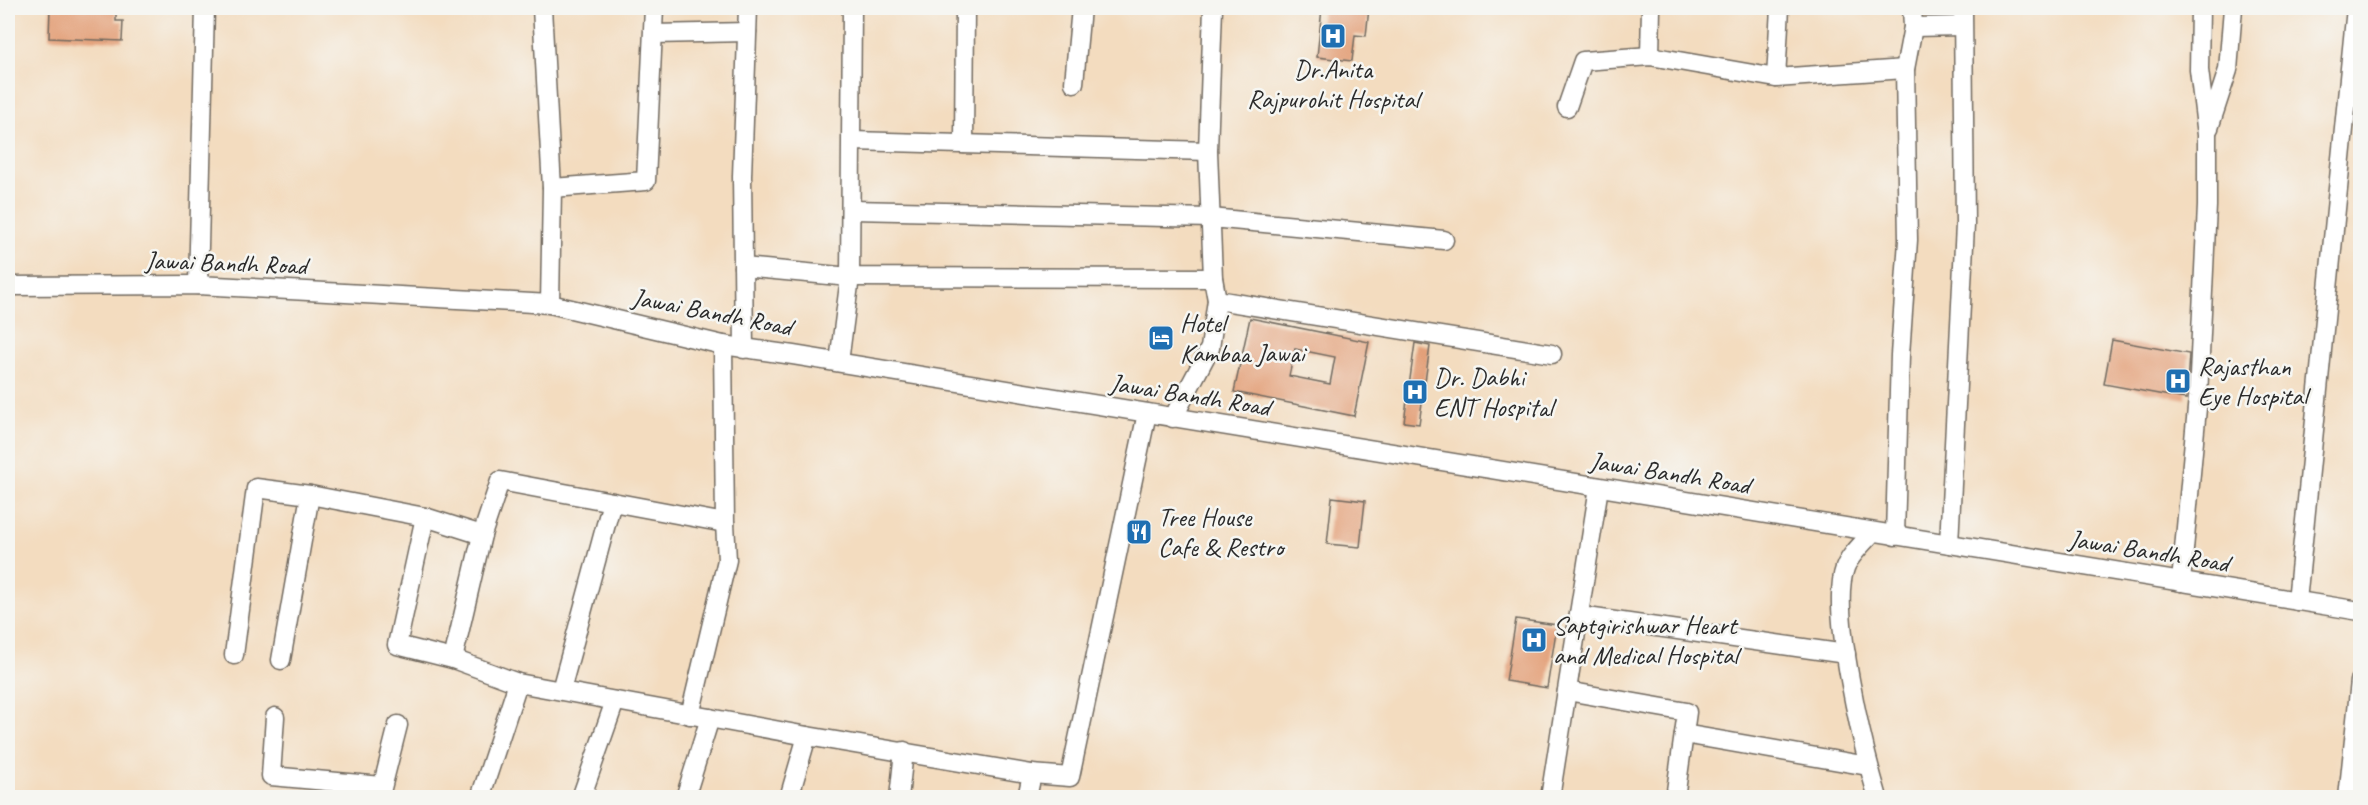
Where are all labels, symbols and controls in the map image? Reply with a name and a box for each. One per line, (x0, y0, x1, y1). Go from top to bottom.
hospital icon: Dr.Anita Rajpurohit Hospital (1318, 21, 1348, 51)
place label: Dr.Anita Rajpurohit Hospital (1247, 53, 1424, 116)
street label: Jawai Bandh Road (143, 244, 311, 282)
street label: Jawai Bandh Road (628, 280, 798, 344)
place label: Hotel Kambaa Jawai (1180, 307, 1307, 370)
hotel icon: Hotel Kambaa Jawai (1146, 323, 1176, 353)
place label: Rajasthan Eye Hospital (2198, 350, 2312, 413)
place label: Dr. Dabhi ENT Hospital (1434, 361, 1557, 424)
street label: Jawai Bandh Road (1106, 366, 1276, 425)
hospital icon: Rajasthan Eye Hospital (2163, 366, 2193, 396)
hospital icon: Dr. Dabhi ENT Hospital (1400, 377, 1430, 407)
street label: Jawai Bandh Road (1586, 444, 1756, 503)
place label: Tree House Cafe & Restro (1158, 501, 1286, 564)
restaurant icon: Tree House Cafe & Restro (1124, 517, 1154, 547)
street label: Jawai Bandh Road (2065, 522, 2235, 581)
place label: Saptgirishwar Heart and Medical Hospital (1553, 609, 1742, 672)
hospital icon: Saptgirishwar Heart and Medical Hospital (1519, 625, 1549, 655)

